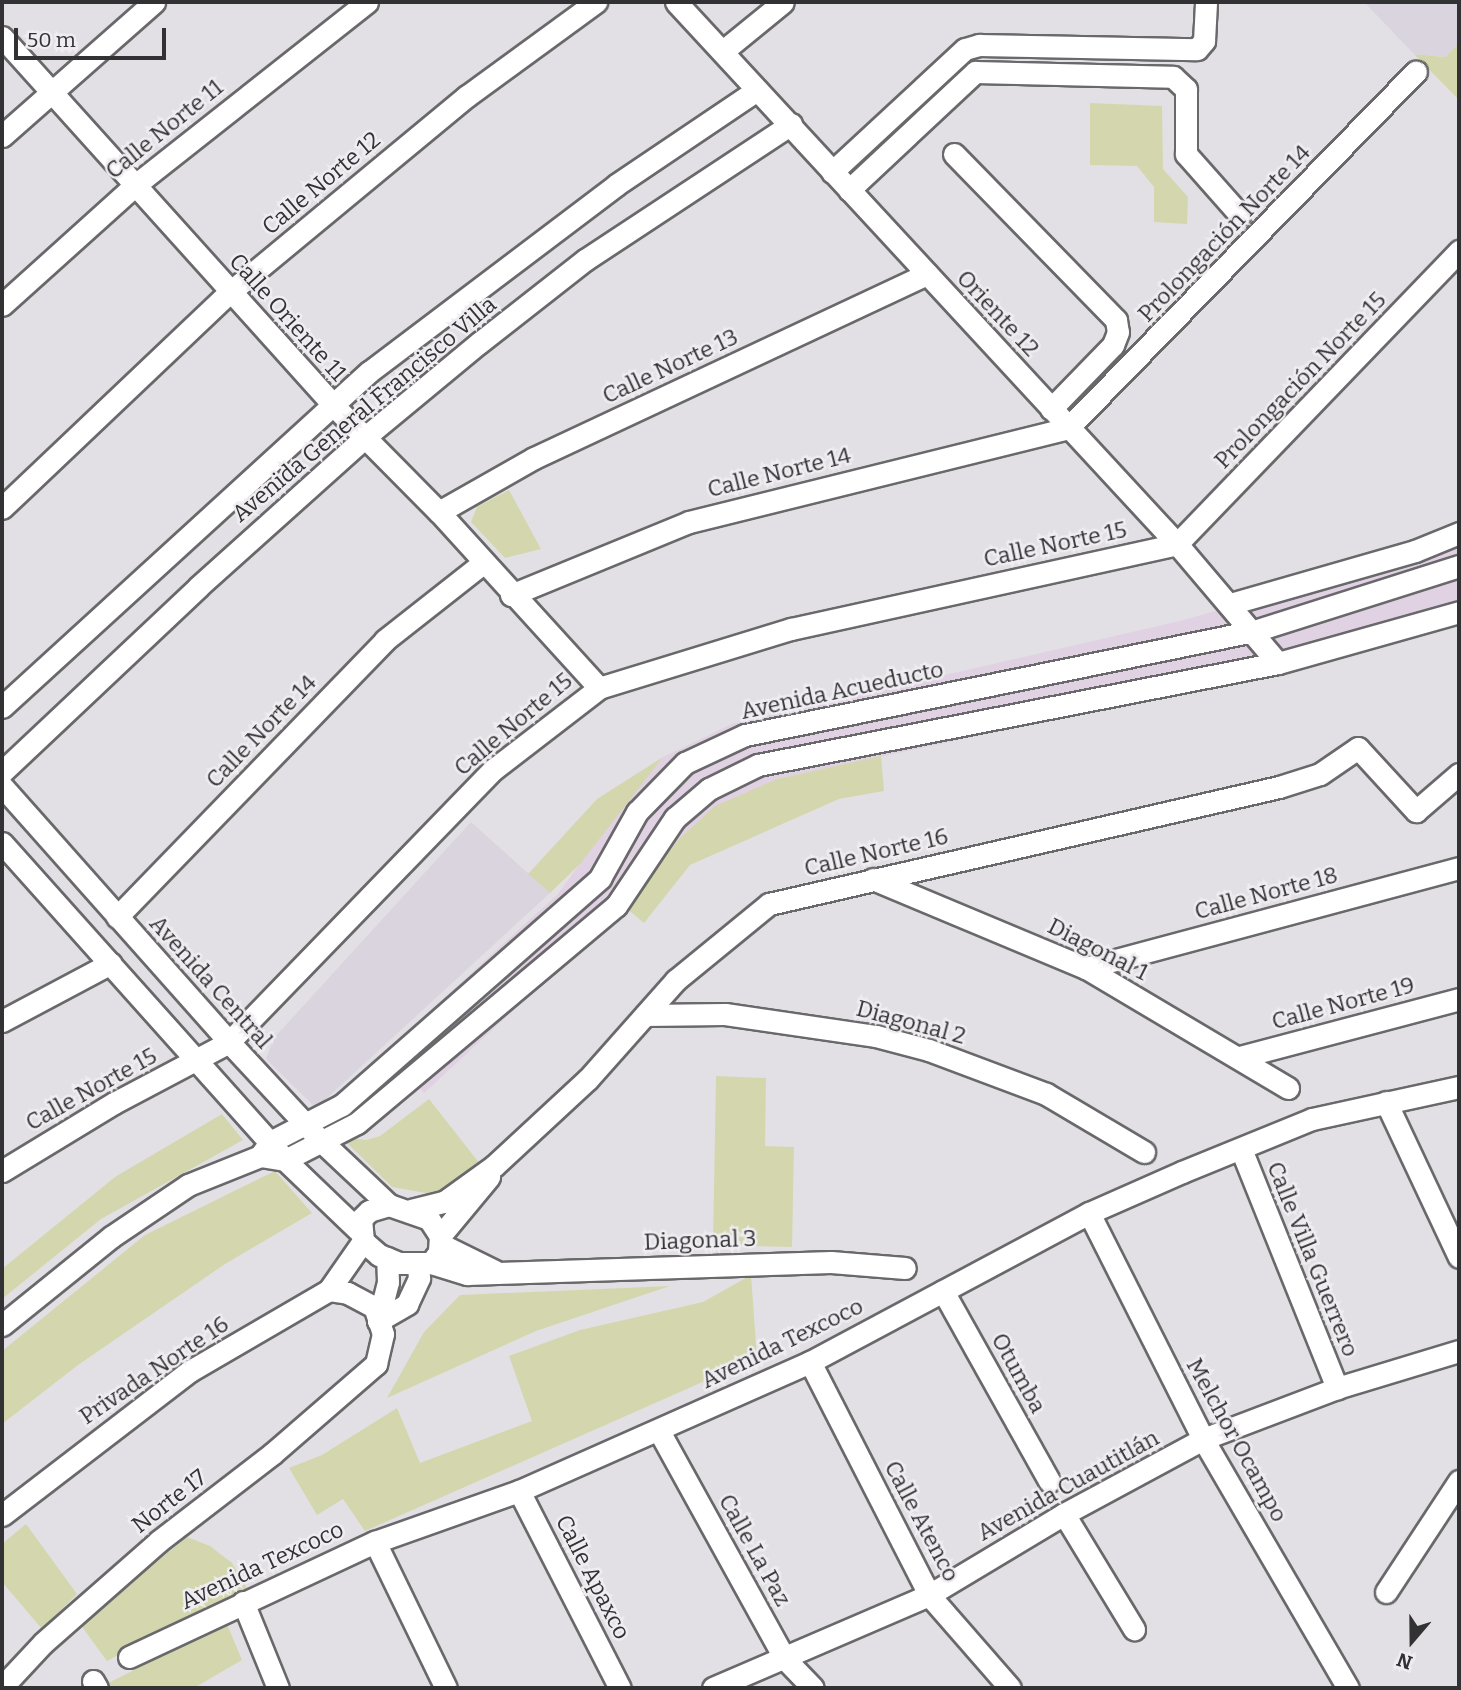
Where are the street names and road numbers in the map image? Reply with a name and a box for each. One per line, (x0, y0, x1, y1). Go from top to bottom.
street label: Calle Norte 11 (100, 73, 228, 185)
street label: Calle Norte 12 (256, 126, 386, 240)
street label: Prolongación Norte 14 (1132, 139, 1316, 327)
street label: Calle Oriente 11 (224, 248, 352, 386)
street label: Oriente 12 (951, 264, 1045, 362)
street label: Prolongación Norte 15 (1209, 286, 1391, 474)
street label: Avenida General Francisco Villa (226, 290, 502, 528)
street label: Calle Norte 13 (598, 323, 742, 409)
street label: Calle Norte 14 (705, 441, 853, 503)
street label: Calle Norte 15 (981, 515, 1129, 573)
street label: Avenida Acueducto (738, 655, 946, 725)
street label: Calle Norte 15 (448, 667, 578, 781)
street label: Calle Norte 14 (200, 669, 322, 793)
street label: Calle Norte 16 (801, 822, 951, 882)
street label: Calle Norte 18 (1191, 861, 1341, 925)
street label: Avenida Central (144, 910, 278, 1054)
street label: Diagonal 1 (1043, 912, 1153, 986)
street label: Calle Norte 19 (1269, 971, 1417, 1035)
street label: Diagonal 2 (853, 994, 969, 1050)
street label: Calle Norte 15 (21, 1042, 161, 1136)
street label: Calle Villa Guerrero (1261, 1158, 1365, 1360)
street label: Diagonal 3 (643, 1224, 757, 1256)
street label: Avenida Texcoco (697, 1292, 867, 1394)
street label: Privada Norte 16 (74, 1310, 234, 1430)
street label: Otumba (986, 1328, 1052, 1418)
street label: Melchor Ocampo (1181, 1353, 1293, 1527)
street label: Avenida Cuautitlán (972, 1424, 1164, 1546)
street label: Calle Atenco (879, 1456, 965, 1586)
street label: Norte 17 (126, 1463, 212, 1539)
street label: Calle La Paz (713, 1489, 797, 1611)
street label: Calle Apaxco (550, 1510, 636, 1644)
street label: Avenida Texcoco (176, 1515, 348, 1615)

